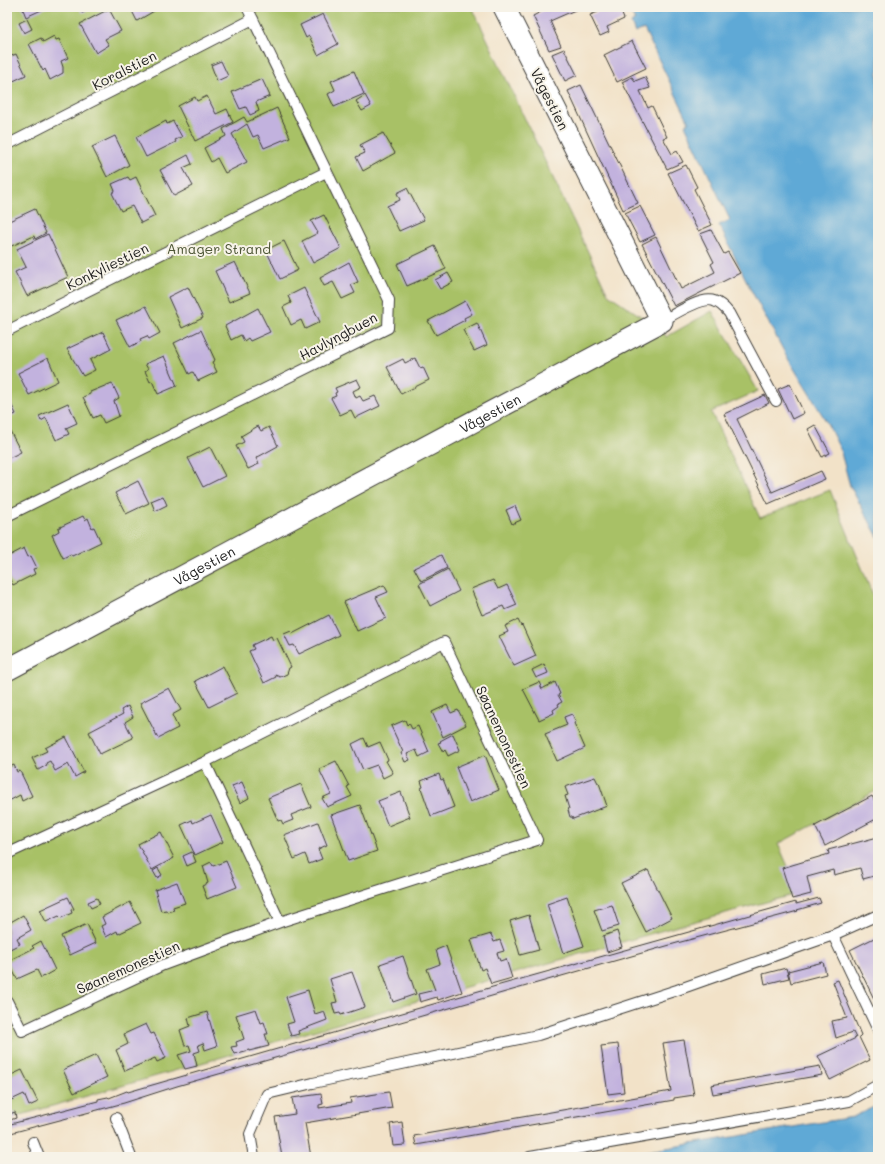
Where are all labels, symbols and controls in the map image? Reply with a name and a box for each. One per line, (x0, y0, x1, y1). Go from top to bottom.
street label: Koralstien (89, 46, 159, 94)
street label: Vågestien (526, 65, 574, 133)
street label: Konkyliestien (63, 238, 151, 294)
park label: Amager Strand (167, 239, 271, 258)
street label: Havlyngbuen (296, 307, 380, 365)
street label: Vågestien (456, 389, 524, 437)
street label: Vågestien (170, 541, 238, 589)
street label: Søanemonestien (472, 683, 536, 791)
street label: Søanemonestien (73, 936, 183, 998)

